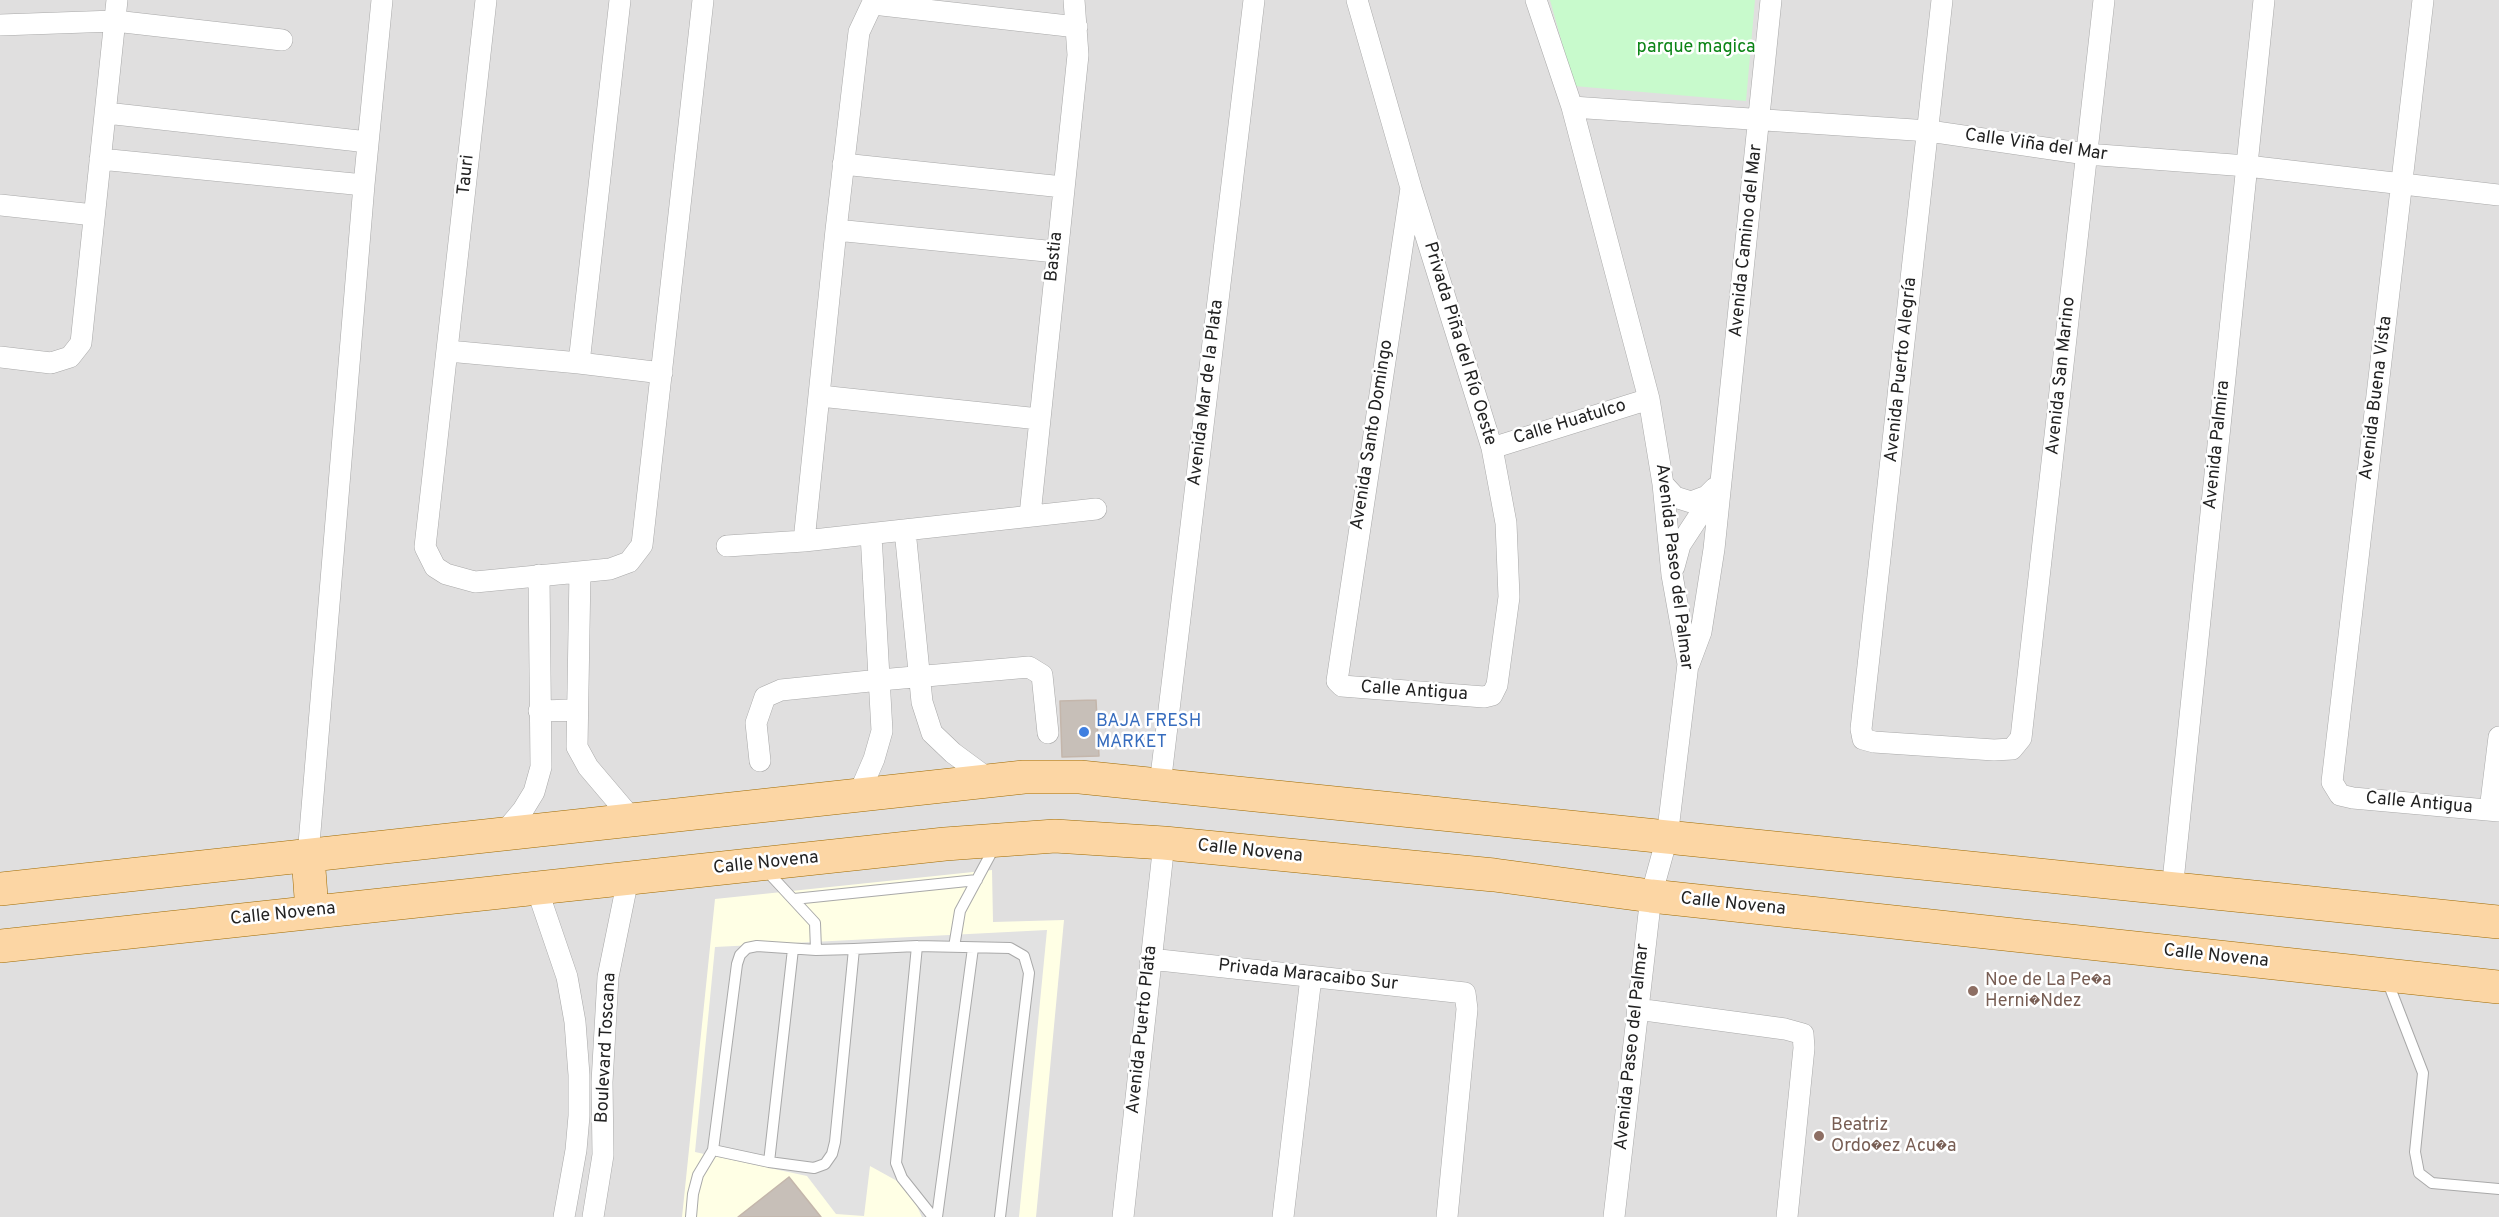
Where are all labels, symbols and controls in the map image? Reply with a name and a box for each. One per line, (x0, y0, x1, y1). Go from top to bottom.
park label: parque magica (1637, 37, 1755, 59)
street label: Calle Viña del Mar (1963, 125, 2109, 167)
street label: Avenida Camino del Mar (1726, 143, 1768, 339)
street label: Tauri (454, 154, 480, 196)
street label: Bastia (1042, 231, 1068, 283)
street label: Privada Piña del Río Oeste (1418, 240, 1500, 448)
street label: Avenida Puerto Alegría (1882, 276, 1922, 464)
street label: Avenida San Marino (2043, 296, 2081, 456)
street label: Avenida Mar de la Plata (1185, 299, 1229, 487)
street label: Avenida Buena Vista (2356, 315, 2398, 481)
street label: Avenida Santo Domingo (1347, 338, 1399, 532)
street label: Avenida Palmira (2200, 379, 2236, 511)
street label: Calle Huatulco (1511, 396, 1629, 450)
street label: Avenida Paseo del Palmar (1650, 463, 1696, 671)
street label: Calle Antigua (1360, 677, 1468, 707)
place label: BAJA FRESH MARKET (1096, 711, 1201, 754)
marker: BAJA FRESH MARKET (1077, 725, 1091, 739)
street label: Calle Antigua (2365, 789, 2473, 819)
street label: Calle Novena (1196, 836, 1304, 868)
street label: Calle Novena (712, 848, 820, 880)
street label: Calle Novena (1679, 889, 1787, 921)
street label: Calle Novena (229, 899, 337, 931)
street label: Calle Novena (2162, 941, 2270, 973)
street label: Avenida Paseo del Palmar (1611, 943, 1655, 1151)
street label: Avenida Puerto Plata (1123, 945, 1163, 1115)
street label: Privada Maracaibo Sur (1217, 956, 1399, 996)
place label: Noe de La Pe�a Herni�Ndez (1985, 970, 2111, 1012)
street label: Boulevard Toscana (592, 972, 622, 1124)
marker: Noe de La Pe�a Herni�Ndez (1966, 984, 1980, 998)
place label: Beatriz Ordo�ez Acu�a (1831, 1115, 1956, 1158)
marker: Beatriz Ordo�ez Acu�a (1812, 1129, 1826, 1143)

